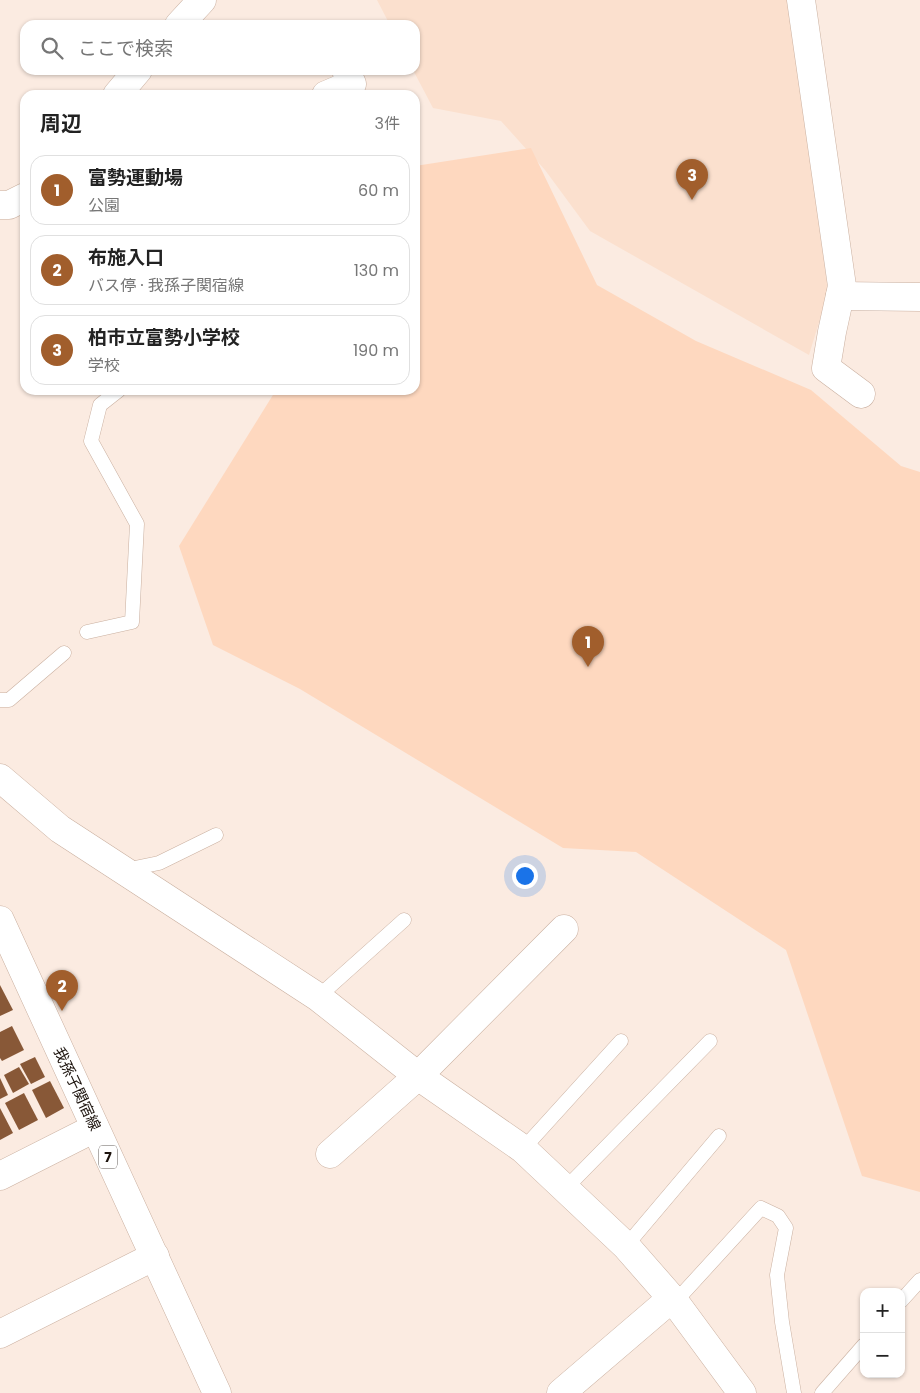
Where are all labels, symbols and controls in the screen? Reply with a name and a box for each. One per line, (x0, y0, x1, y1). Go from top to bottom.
search box (20, 20, 420, 75)
icon: search (38, 34, 66, 62)
text: ここで検索 (78, 35, 173, 62)
text: 周辺 (40, 109, 82, 138)
text: 3件 (375, 112, 400, 135)
pin: 3 (676, 159, 708, 200)
text: 富勢運動場 (88, 164, 183, 191)
text: 1 (54, 179, 60, 202)
text: 60 m (358, 179, 399, 202)
text: 公園 (88, 194, 120, 217)
text: 布施入口 (88, 244, 164, 271)
text: 2 (52, 259, 62, 282)
text: 130 m (354, 259, 399, 282)
text: バス停 · 我孫子関宿線 (88, 274, 244, 297)
text: 柏市立富勢小学校 (88, 324, 240, 351)
text: 3 (52, 339, 62, 362)
text: 190 m (353, 339, 399, 362)
text: 学校 (88, 354, 120, 377)
pin: 1 (572, 626, 604, 667)
your location (512, 863, 538, 889)
pin: 2 (46, 970, 78, 1011)
street label: 我孫子関宿線 (49, 1044, 106, 1134)
road number: 7 (99, 1146, 117, 1168)
map controls (860, 1288, 905, 1378)
button: + (860, 1288, 905, 1333)
button: − (860, 1333, 905, 1378)

